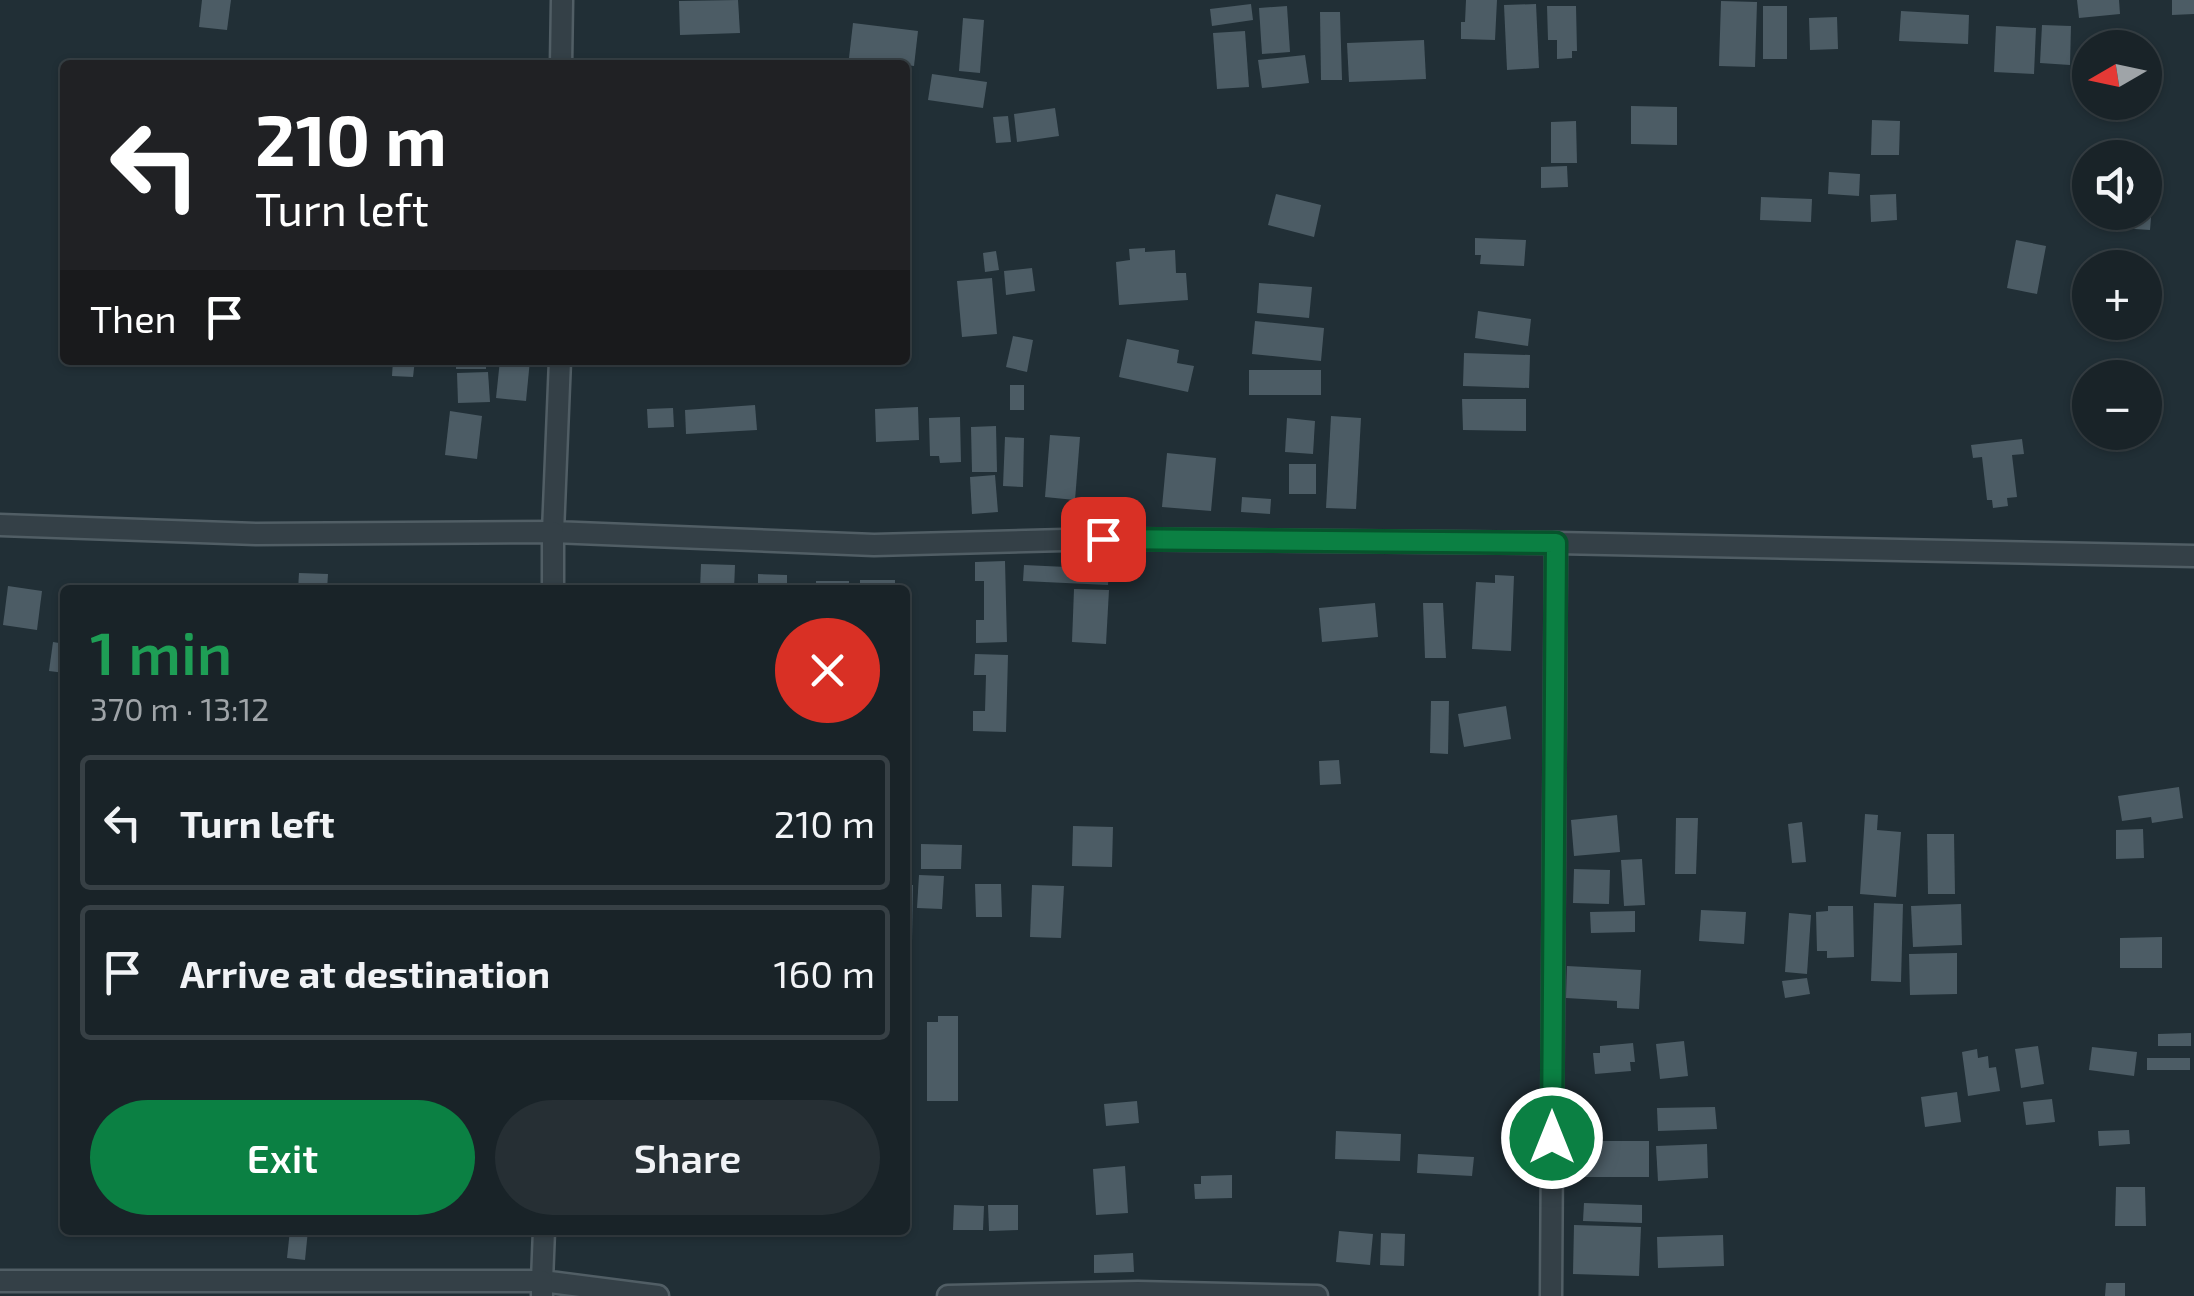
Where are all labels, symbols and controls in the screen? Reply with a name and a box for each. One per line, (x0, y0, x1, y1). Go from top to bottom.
north arrow (2072, 30, 2162, 120)
map controls (2072, 30, 2162, 450)
text: 210 m (255, 96, 447, 180)
icon: left (90, 100, 220, 230)
button: sound (2072, 140, 2162, 230)
text: Turn left (255, 181, 429, 235)
button: + (2072, 250, 2162, 340)
icon: arrive (197, 290, 252, 345)
text: Then (90, 295, 177, 341)
button: − (2072, 360, 2162, 450)
pin (1061, 497, 1146, 582)
icon: arrive (1076, 512, 1131, 567)
text: 1 min (90, 615, 232, 687)
button: close (775, 618, 880, 723)
text: 370 m · 13:12 (90, 689, 269, 727)
icon: left (95, 795, 150, 850)
text: Turn left (180, 800, 335, 846)
text: 210 m (774, 800, 875, 846)
icon: arrive (95, 945, 150, 1000)
text: Arrive at destination (180, 950, 550, 996)
text: 160 m (773, 950, 875, 996)
position arrow (1500, 1086, 1604, 1190)
button: Exit (90, 1100, 475, 1215)
button: Share (495, 1100, 880, 1215)

